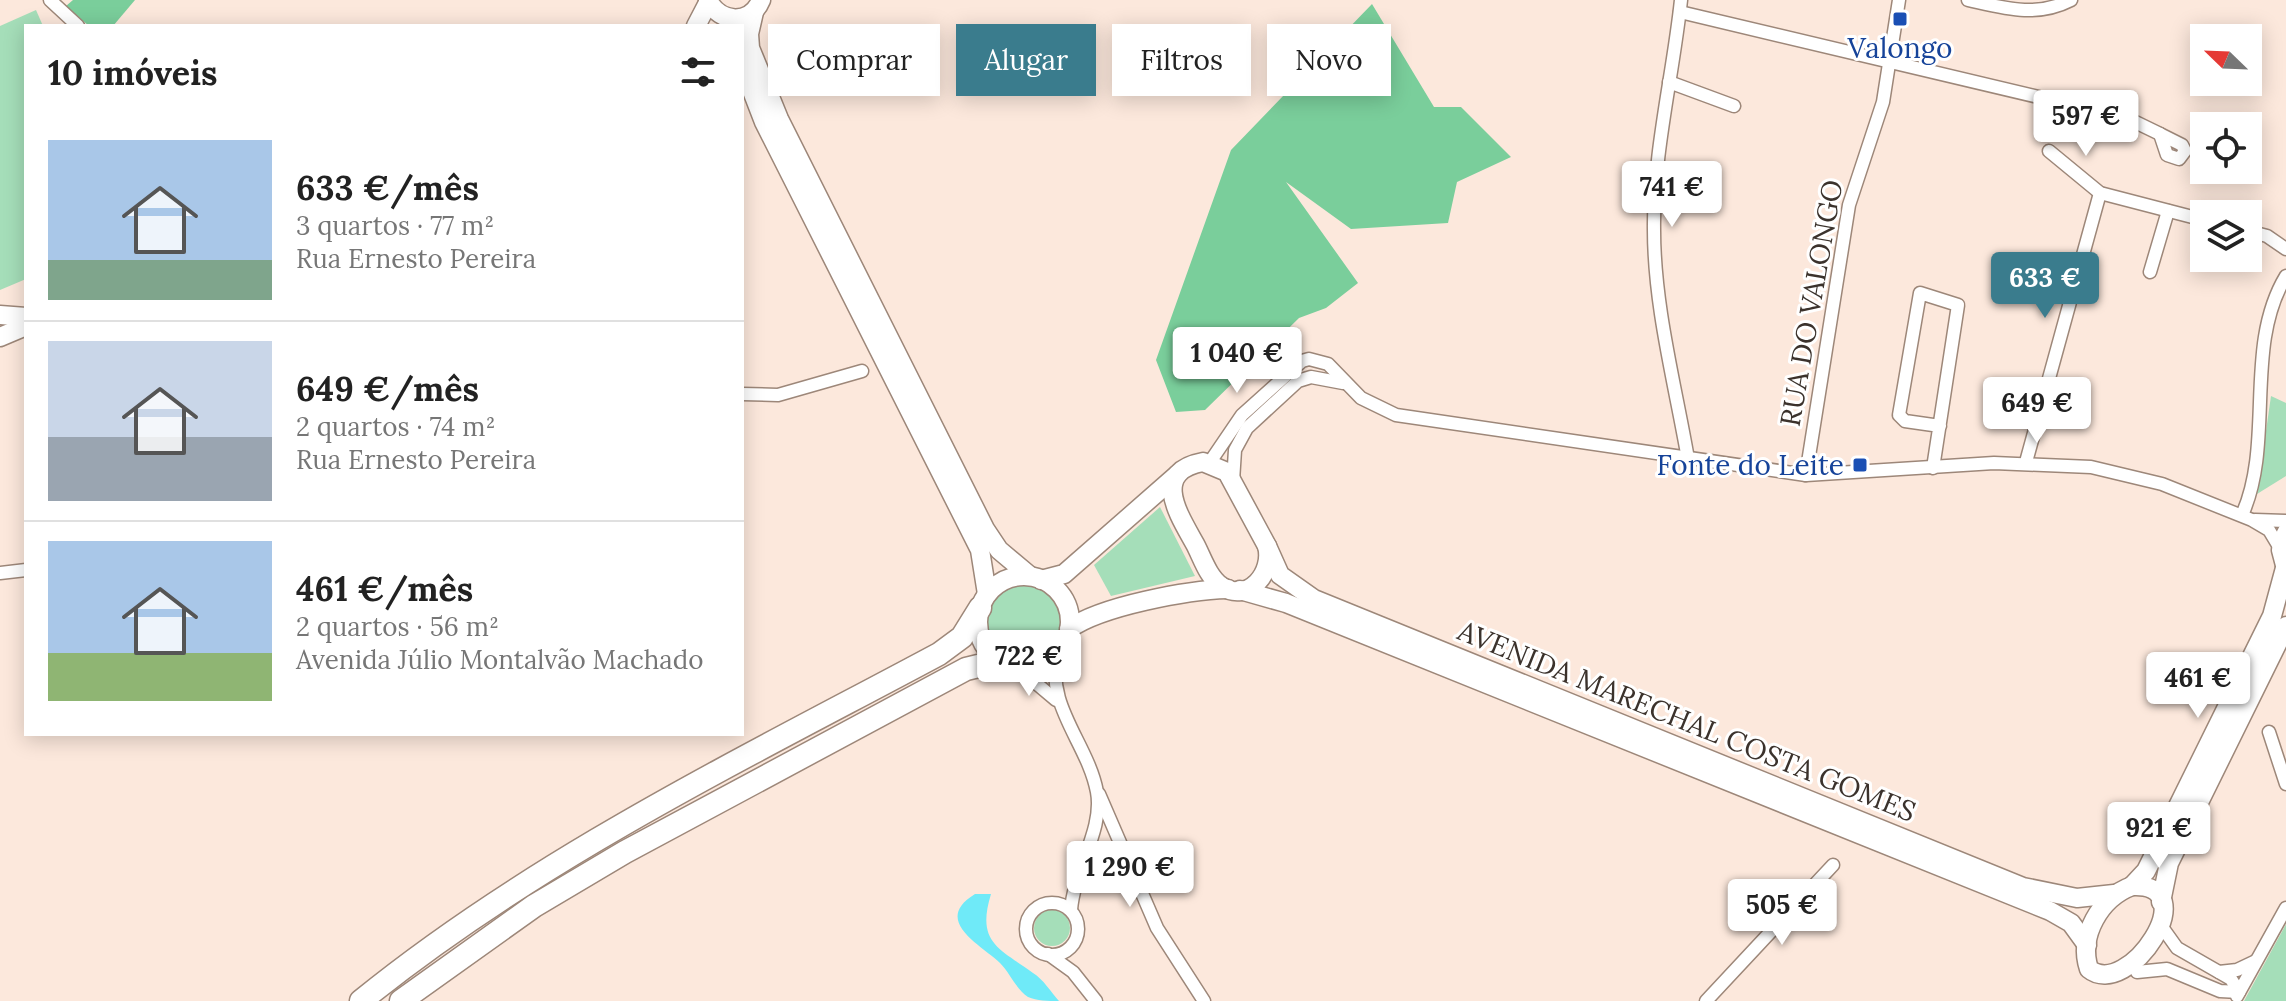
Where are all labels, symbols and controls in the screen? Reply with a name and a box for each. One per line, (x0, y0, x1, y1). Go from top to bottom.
marker: Valongo (1891, 10, 1909, 28)
chip: Comprar (768, 24, 940, 96)
chip: Alugar (956, 24, 1096, 96)
chip: Filtros (1112, 24, 1251, 96)
chip: Novo (1267, 24, 1391, 96)
north arrow (2190, 24, 2262, 96)
map controls (2190, 24, 2262, 272)
place label: Valongo (1847, 30, 1952, 66)
icon: filters (676, 50, 720, 94)
text: 10 imóveis (48, 51, 218, 94)
pin: 597 € (2030, 90, 2142, 158)
text: 597 € (2051, 99, 2121, 132)
button: locate (2190, 112, 2262, 184)
pin: 741 € (1616, 161, 1728, 229)
text: 633 €/mês (296, 166, 479, 209)
text: 741 € (1640, 170, 1704, 203)
icon: home (112, 172, 208, 268)
street label: RUA DO VALONGO (1772, 177, 1850, 429)
button: layers (2190, 200, 2262, 272)
text: 3 quartos · 77 m² (296, 209, 494, 242)
text: Rua Ernesto Pereira (296, 242, 536, 275)
pin: 633 € (1989, 252, 2101, 320)
text: 633 € (2009, 261, 2081, 294)
pin: 1 040 € (1163, 327, 1311, 395)
text: 1 040 € (1191, 336, 1283, 369)
text: 649 €/mês (296, 367, 479, 410)
icon: home (112, 373, 208, 469)
pin: 649 € (1981, 377, 2093, 445)
text: 649 € (2001, 386, 2073, 419)
text: 2 quartos · 74 m² (296, 410, 495, 443)
text: Rua Ernesto Pereira (296, 443, 536, 476)
place label: Fonte do Leite (1656, 447, 1844, 483)
marker: Fonte do Leite (1851, 456, 1869, 474)
text: 461 €/mês (296, 567, 473, 610)
icon: home (112, 573, 208, 669)
text: 2 quartos · 56 m² (296, 610, 499, 643)
street label: AVENIDA MARECHAL COSTA GOMES (1452, 612, 1921, 830)
pin: 722 € (973, 630, 1085, 698)
text: 722 € (995, 639, 1063, 672)
text: Avenida Júlio Montalvão Machado (296, 643, 703, 676)
pin: 461 € (2142, 652, 2254, 720)
text: 461 € (2164, 661, 2232, 694)
pin: 921 € (2103, 802, 2215, 870)
text: 921 € (2125, 811, 2193, 844)
pin: 1 290 € (1056, 841, 1204, 909)
text: 1 290 € (1085, 850, 1175, 883)
pin: 505 € (1726, 879, 1838, 947)
text: 505 € (1746, 888, 1818, 921)

